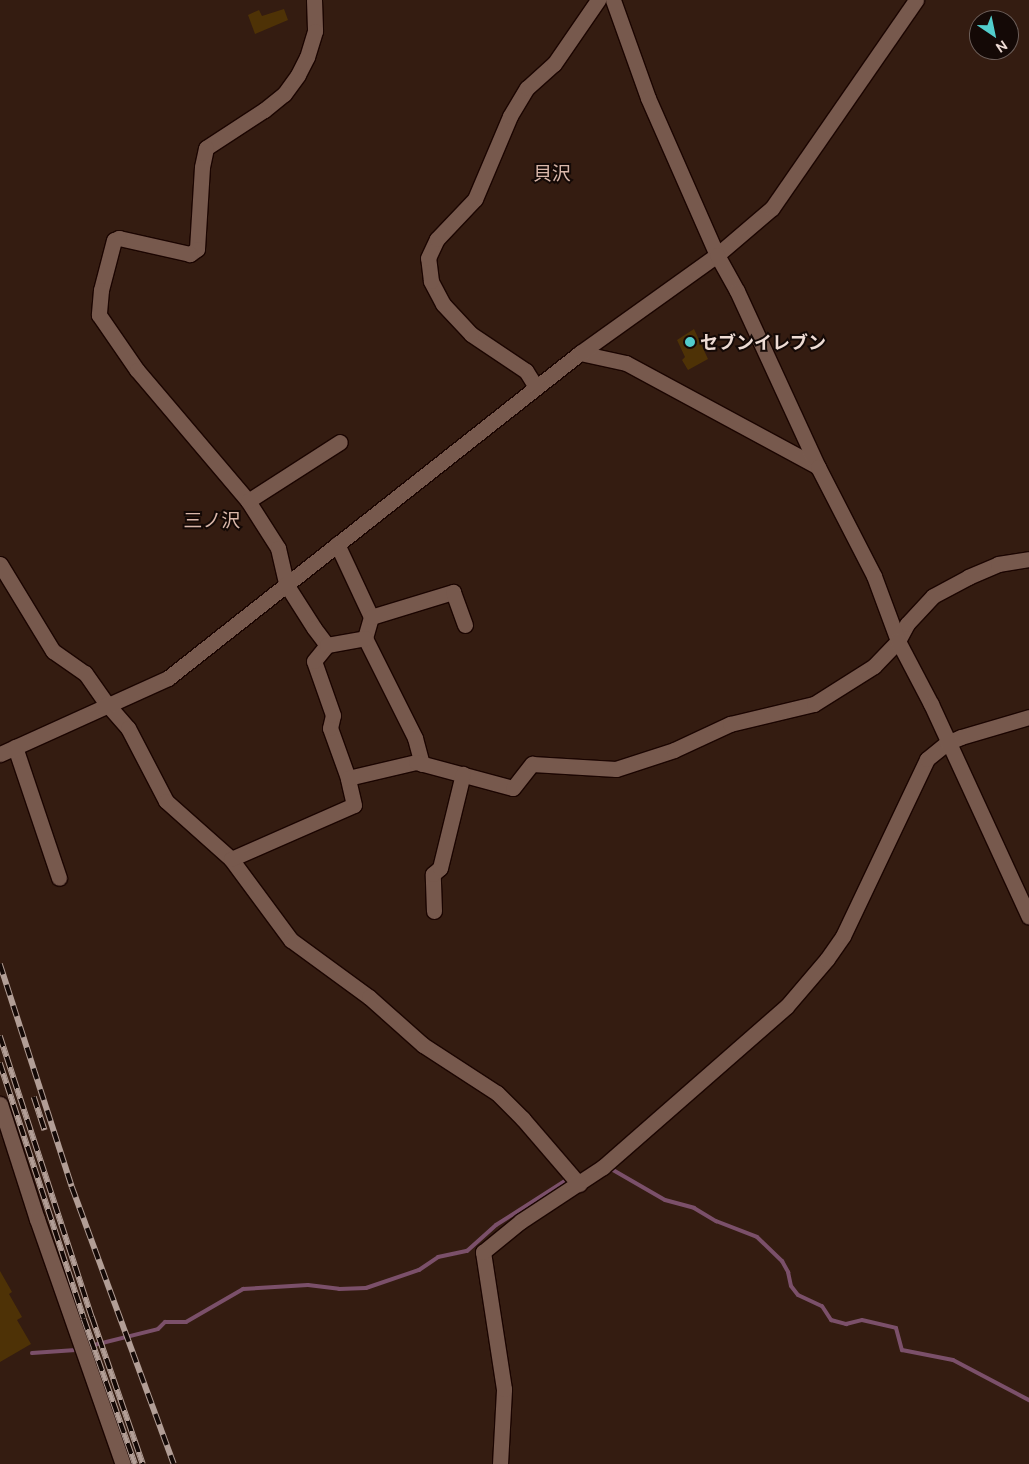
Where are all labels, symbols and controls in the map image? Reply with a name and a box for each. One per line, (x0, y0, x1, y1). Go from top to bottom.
north arrow (969, 10, 1019, 60)
text: N (993, 37, 1011, 56)
district label: 貝沢 (533, 163, 571, 185)
place label: セブンイレブン (700, 331, 826, 353)
marker: セブンイレブン (684, 336, 696, 348)
district label: 三ノ沢 (184, 510, 240, 532)

